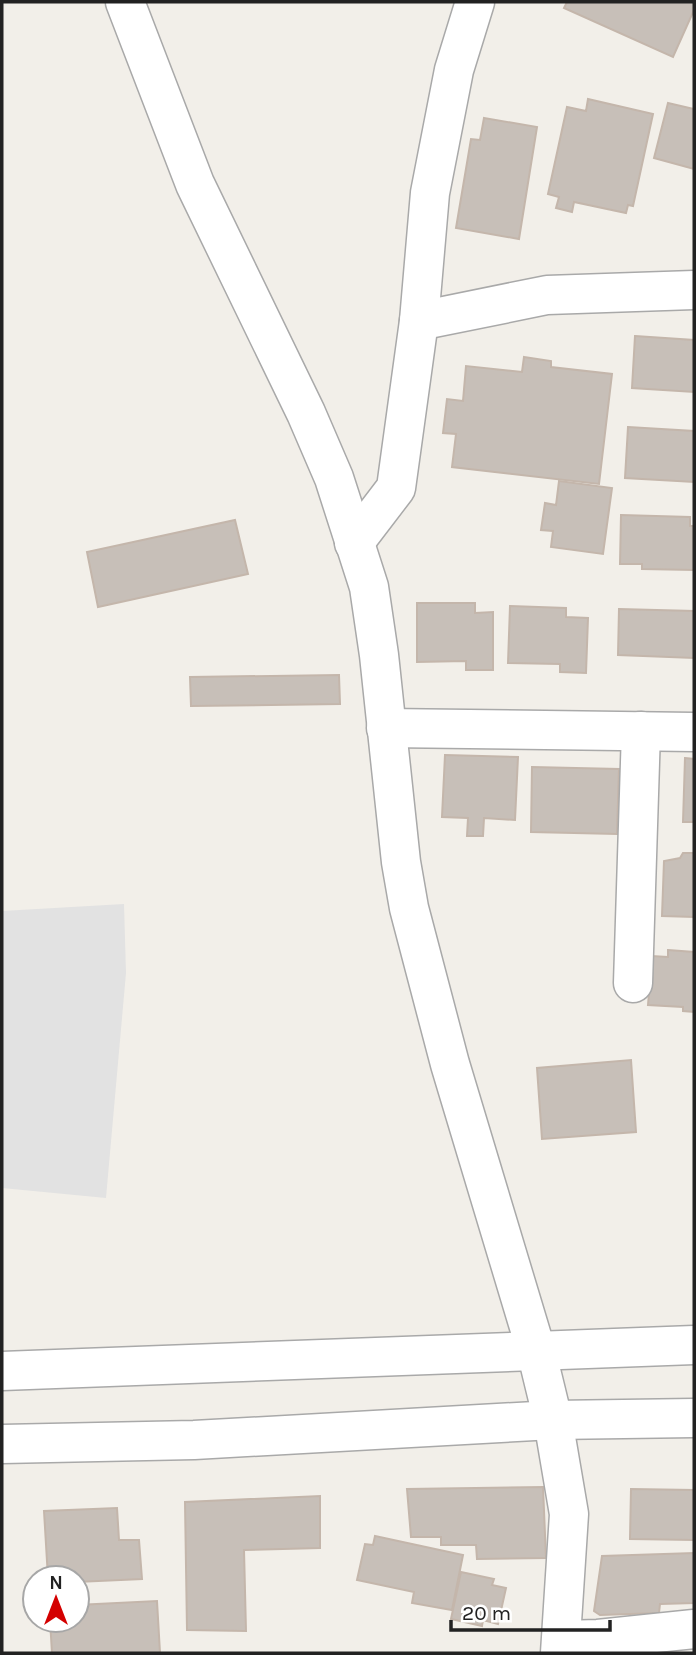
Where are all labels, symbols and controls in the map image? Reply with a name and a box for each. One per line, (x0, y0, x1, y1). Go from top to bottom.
north arrow (21, 1564, 91, 1634)
text: N (49, 1572, 63, 1594)
scale bar (451, 1588, 610, 1632)
text: 20 m (462, 1601, 511, 1625)

